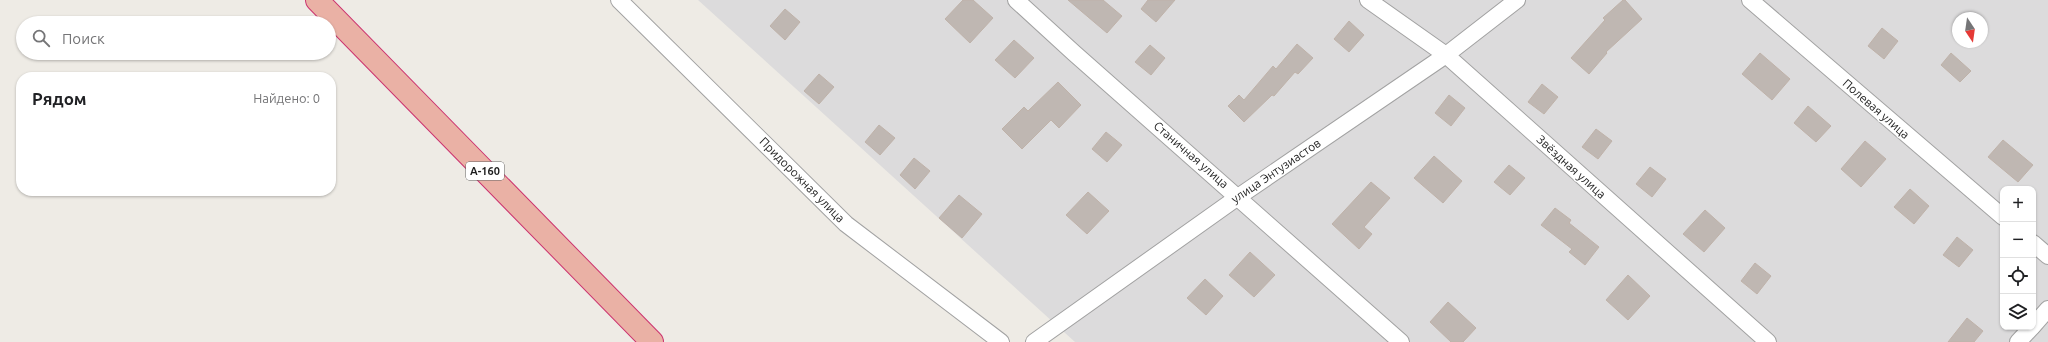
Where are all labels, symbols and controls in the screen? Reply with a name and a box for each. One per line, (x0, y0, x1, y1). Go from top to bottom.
north arrow (1952, 12, 1988, 48)
search box (16, 16, 336, 60)
icon: search (30, 27, 52, 49)
text: Поиск (62, 30, 105, 47)
street label: Полевая улица (1840, 76, 1912, 141)
text: Рядом (32, 89, 87, 108)
text: Найдено: 0 (253, 91, 320, 105)
street label: Станичная улица (1151, 119, 1231, 190)
street label: Звёздная улица (1534, 132, 1608, 201)
street label: Придорожная улица (757, 135, 847, 225)
street label: улица Энтузиастов (1229, 136, 1323, 205)
road number: А-160 (466, 162, 504, 180)
map controls (2000, 186, 2036, 330)
button: + (2000, 186, 2036, 222)
button: − (2000, 222, 2036, 258)
button: locate (2000, 258, 2036, 294)
button: layers (2000, 294, 2036, 330)

